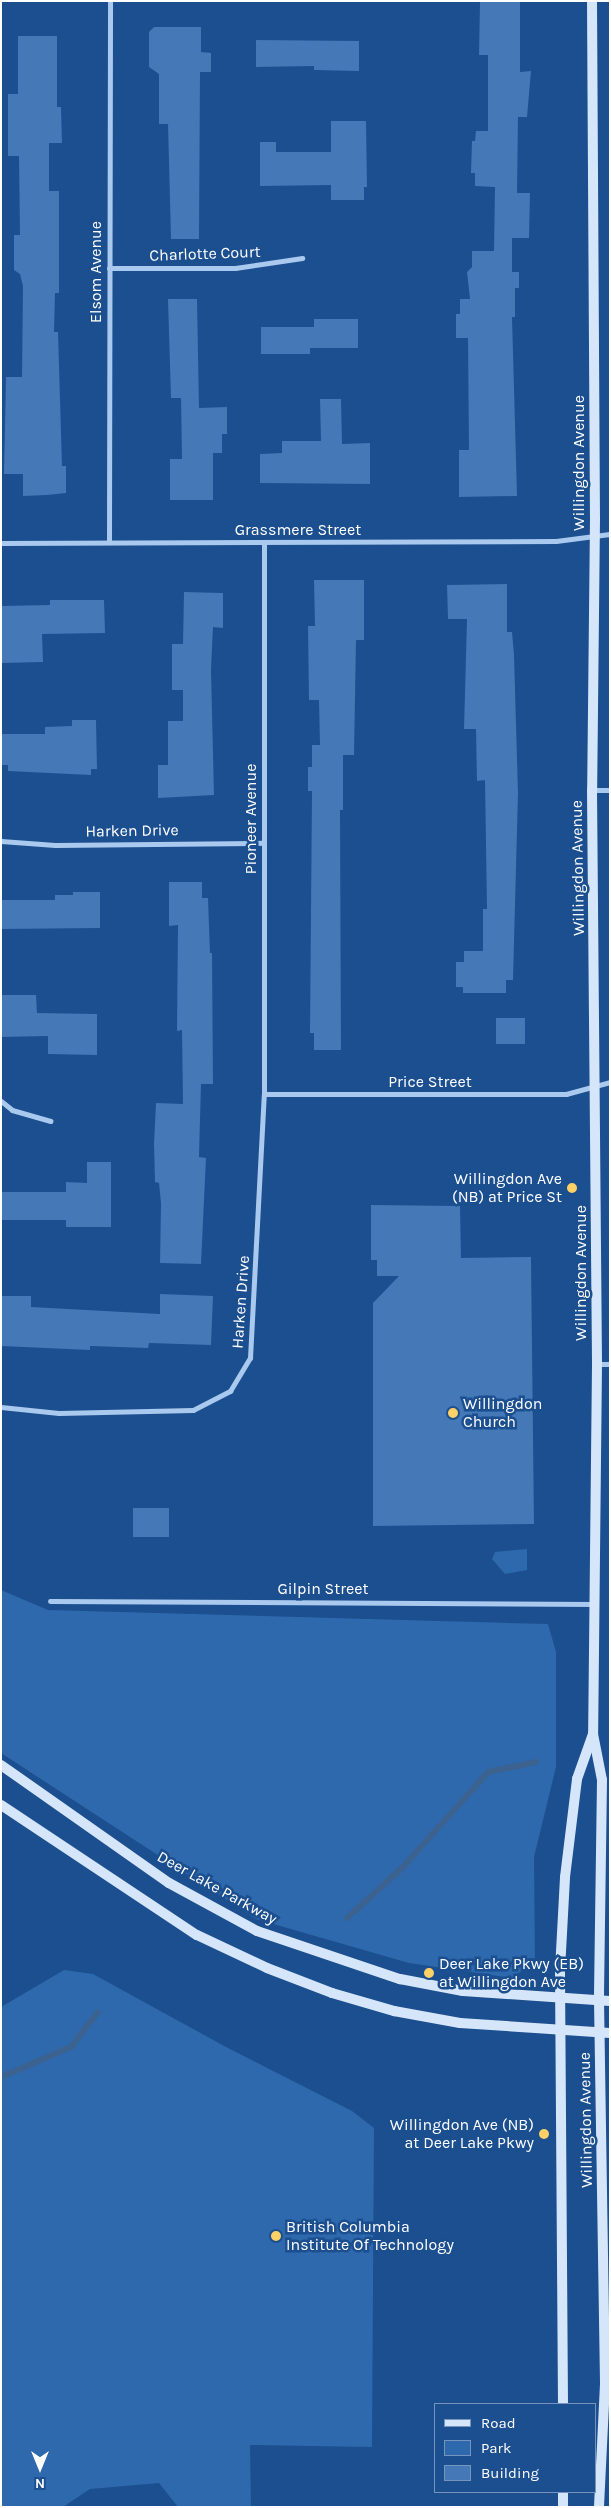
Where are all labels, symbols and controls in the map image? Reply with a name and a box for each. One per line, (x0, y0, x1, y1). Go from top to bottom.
street label: Elsom Avenue (86, 221, 106, 323)
street label: Charlotte Court (149, 242, 261, 266)
street label: Willingdon Avenue (569, 395, 589, 531)
street label: Grassmere Street (235, 520, 361, 540)
street label: Pioneer Avenue (241, 764, 261, 874)
street label: Willingdon Avenue (567, 800, 589, 936)
street label: Harken Drive (85, 821, 179, 841)
street label: Price Street (388, 1072, 472, 1092)
place label: Willingdon Ave (NB) at Price St (452, 1169, 562, 1207)
marker: Willingdon Ave (NB) at Price St (566, 1182, 578, 1194)
street label: Willingdon Avenue (571, 1205, 591, 1341)
street label: Harken Drive (228, 1255, 254, 1349)
place label: Willingdon Church (463, 1394, 542, 1432)
marker: Willingdon Church (447, 1407, 459, 1419)
street label: Gilpin Street (277, 1579, 369, 1599)
street label: Deer Lake Parkway (154, 1847, 280, 1929)
place label: Deer Lake Pkwy (EB) at Willingdon Ave (439, 1954, 584, 1992)
marker: Deer Lake Pkwy (EB) at Willingdon Ave (423, 1967, 435, 1979)
street label: Willingdon Avenue (575, 2052, 597, 2188)
place label: Willingdon Ave (NB) at Deer Lake Pkwy (390, 2115, 534, 2153)
marker: Willingdon Ave (NB) at Deer Lake Pkwy (538, 2128, 550, 2140)
place label: British Columbia Institute Of Technology (286, 2217, 454, 2255)
marker: British Columbia Institute Of Technology (270, 2230, 282, 2242)
legend (434, 2403, 596, 2493)
text: Road (481, 2414, 516, 2432)
text: Park (481, 2439, 511, 2457)
north arrow (15, 2443, 65, 2493)
text: Building (481, 2464, 539, 2482)
text: N (35, 2475, 45, 2492)

